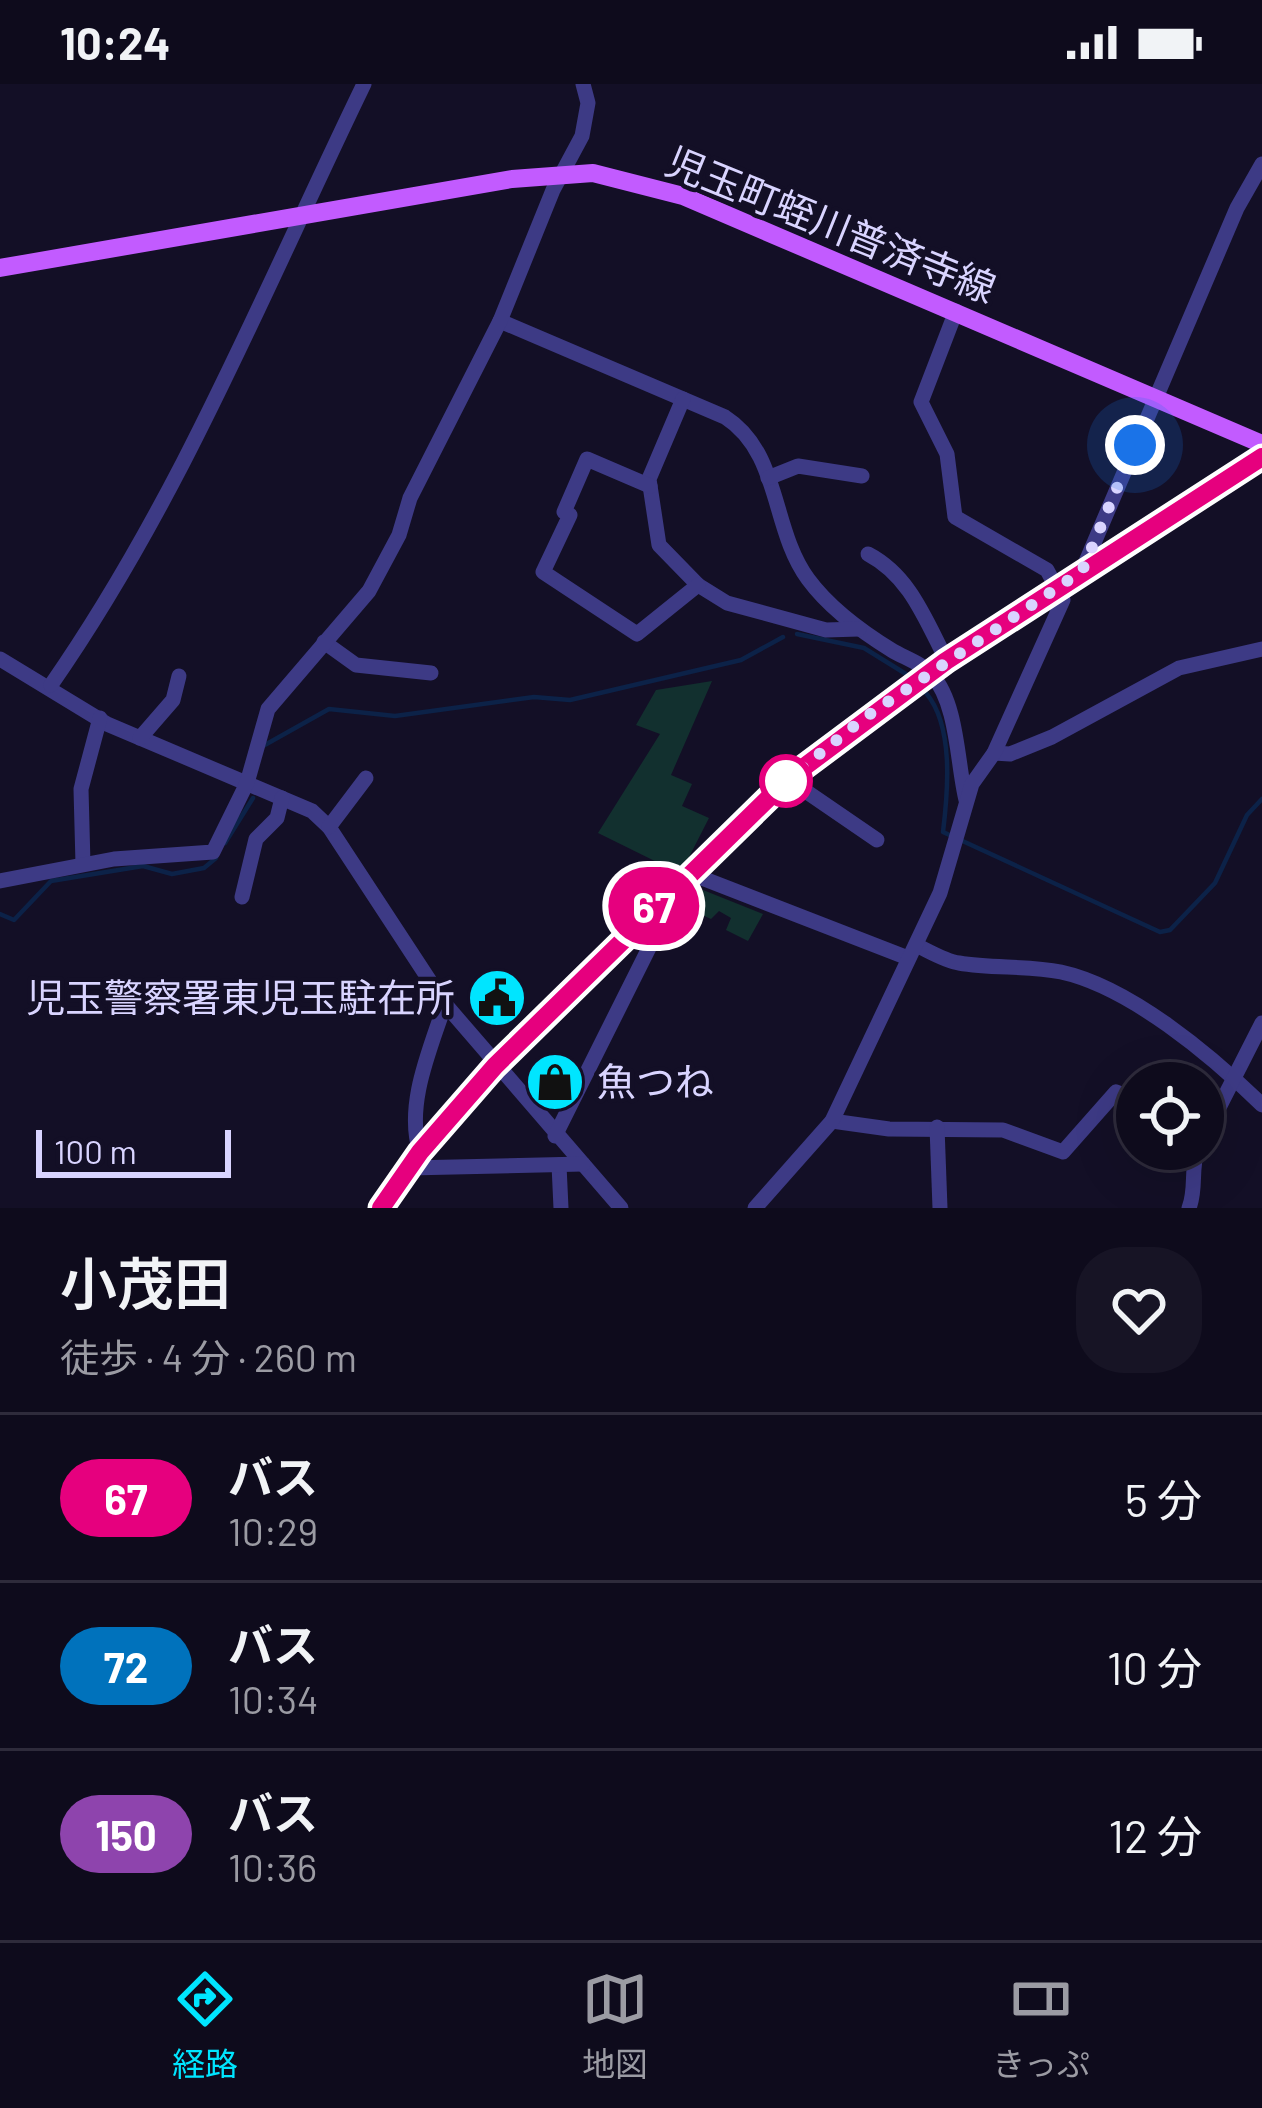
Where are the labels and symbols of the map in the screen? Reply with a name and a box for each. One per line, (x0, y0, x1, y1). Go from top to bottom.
street label: 児玉町蛭川普済寺線 (660, 136, 1003, 311)
your location (1105, 415, 1165, 475)
unlabelled marker (761, 756, 811, 806)
line badge: 67 (600, 867, 708, 945)
public building icon: 児玉警察署東児玉駐在所 (466, 967, 528, 1029)
place label: 児玉警察署東児玉駐在所 (26, 973, 455, 1020)
shop icon: 魚つね (524, 1051, 586, 1113)
place label: 魚つね (597, 1057, 714, 1104)
scale bar (36, 1124, 231, 1177)

